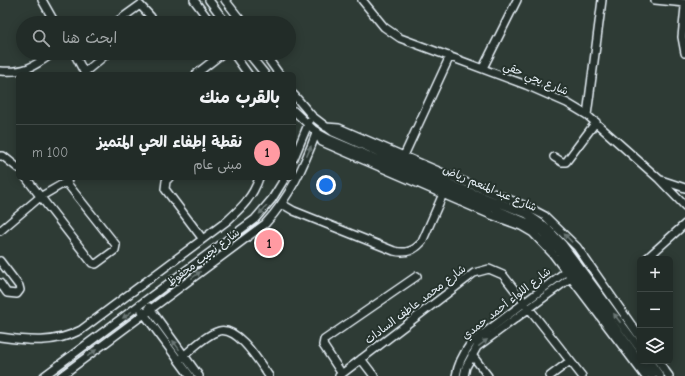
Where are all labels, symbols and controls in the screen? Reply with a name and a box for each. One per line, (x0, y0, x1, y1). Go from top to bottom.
search box (16, 16, 296, 60)
icon: search (30, 27, 52, 49)
text: ابحث هنا (62, 29, 117, 47)
street label: شارع يحي حقي (500, 59, 570, 102)
text: بالقرب منك (199, 88, 280, 107)
text: نقطة إطفاء الحي المتميز (97, 133, 242, 151)
one-way arrow (307, 144, 313, 156)
text: 100 m (32, 145, 68, 160)
text: 1 (264, 145, 270, 160)
text: مبنى عام (193, 157, 242, 172)
street label: شارع عبد المنعم رياض (440, 163, 539, 216)
your location (316, 175, 336, 195)
one-way arrow (258, 205, 268, 215)
street label: شارع نجيب محفوظ (164, 226, 243, 291)
pin: 1 (256, 228, 282, 258)
one-way arrow (563, 233, 573, 243)
map controls (637, 256, 673, 364)
button: + (637, 256, 673, 292)
street label: شارع محمد عاطف السادات (362, 262, 469, 348)
street label: شارع اللواء أحمد حمدي (459, 265, 555, 344)
one-way arrow (191, 271, 202, 279)
button: − (637, 292, 673, 328)
one-way arrow (121, 311, 132, 319)
one-way arrow (612, 312, 621, 323)
button: layers (637, 328, 673, 364)
one-way arrow (172, 339, 180, 350)
one-way arrow (477, 339, 488, 347)
one-way arrow (86, 348, 97, 357)

